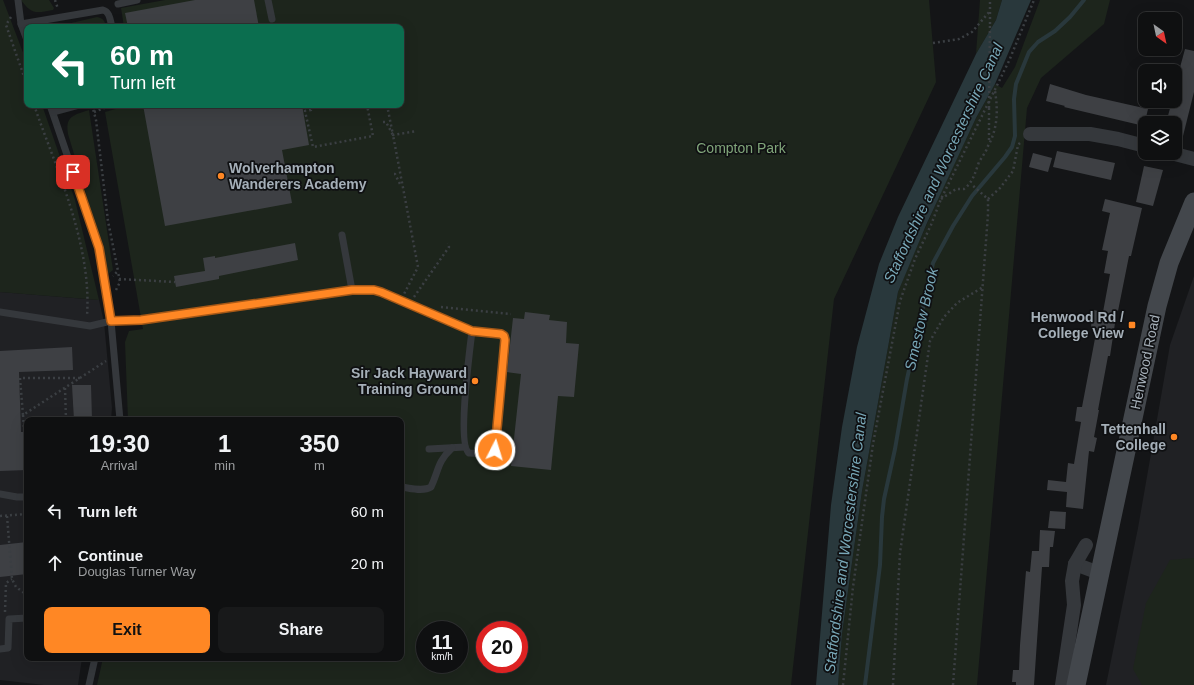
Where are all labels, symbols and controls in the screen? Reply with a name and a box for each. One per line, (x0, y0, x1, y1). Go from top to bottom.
north arrow (1138, 12, 1182, 56)
map controls (1138, 12, 1182, 160)
icon: left (44, 40, 96, 92)
text: 60 m (110, 40, 174, 71)
water label: Staffordshire and Worcestershire Canal (880, 40, 1006, 286)
button: sound (1138, 64, 1182, 108)
text: Turn left (110, 73, 175, 93)
button: layers (1138, 116, 1182, 160)
park label: Compton Park (696, 140, 787, 156)
pin (56, 155, 90, 189)
place label: Wolverhampton Wanderers Academy (229, 160, 367, 192)
icon: arrive (62, 161, 84, 183)
marker: Wolverhampton Wanderers Academy (216, 171, 226, 181)
water label: Smestow Brook (901, 264, 941, 372)
place label: Henwood Rd / College View (1031, 309, 1124, 341)
street label: Henwood Road (1127, 313, 1163, 411)
marker: Henwood Rd / College View (1127, 320, 1137, 330)
place label: Sir Jack Hayward Training Ground (351, 365, 467, 397)
marker: Sir Jack Hayward Training Ground (470, 376, 480, 386)
water label: Staffordshire and Worcestershire Canal (821, 411, 870, 674)
place label: Tettenhall College (1101, 421, 1166, 453)
position arrow (474, 429, 516, 471)
text: 19:30 (88, 430, 150, 457)
text: 1 (218, 430, 231, 457)
text: 350 (300, 430, 340, 457)
marker: Tettenhall College (1169, 432, 1179, 442)
text: Arrival (101, 458, 138, 473)
text: min (214, 458, 235, 473)
text: m (314, 458, 325, 473)
icon: left (44, 500, 66, 522)
text: Turn left (78, 503, 137, 520)
text: 60 m (351, 503, 384, 520)
text: Continue (78, 547, 143, 564)
icon: ahead (44, 552, 66, 574)
text: 20 m (351, 555, 384, 572)
text: Douglas Turner Way (78, 564, 196, 579)
button: Exit (44, 607, 210, 653)
button: Share (218, 607, 384, 653)
speed limit sign: 20 (476, 621, 528, 673)
text: 11 (431, 631, 453, 653)
text: km/h (431, 651, 453, 662)

